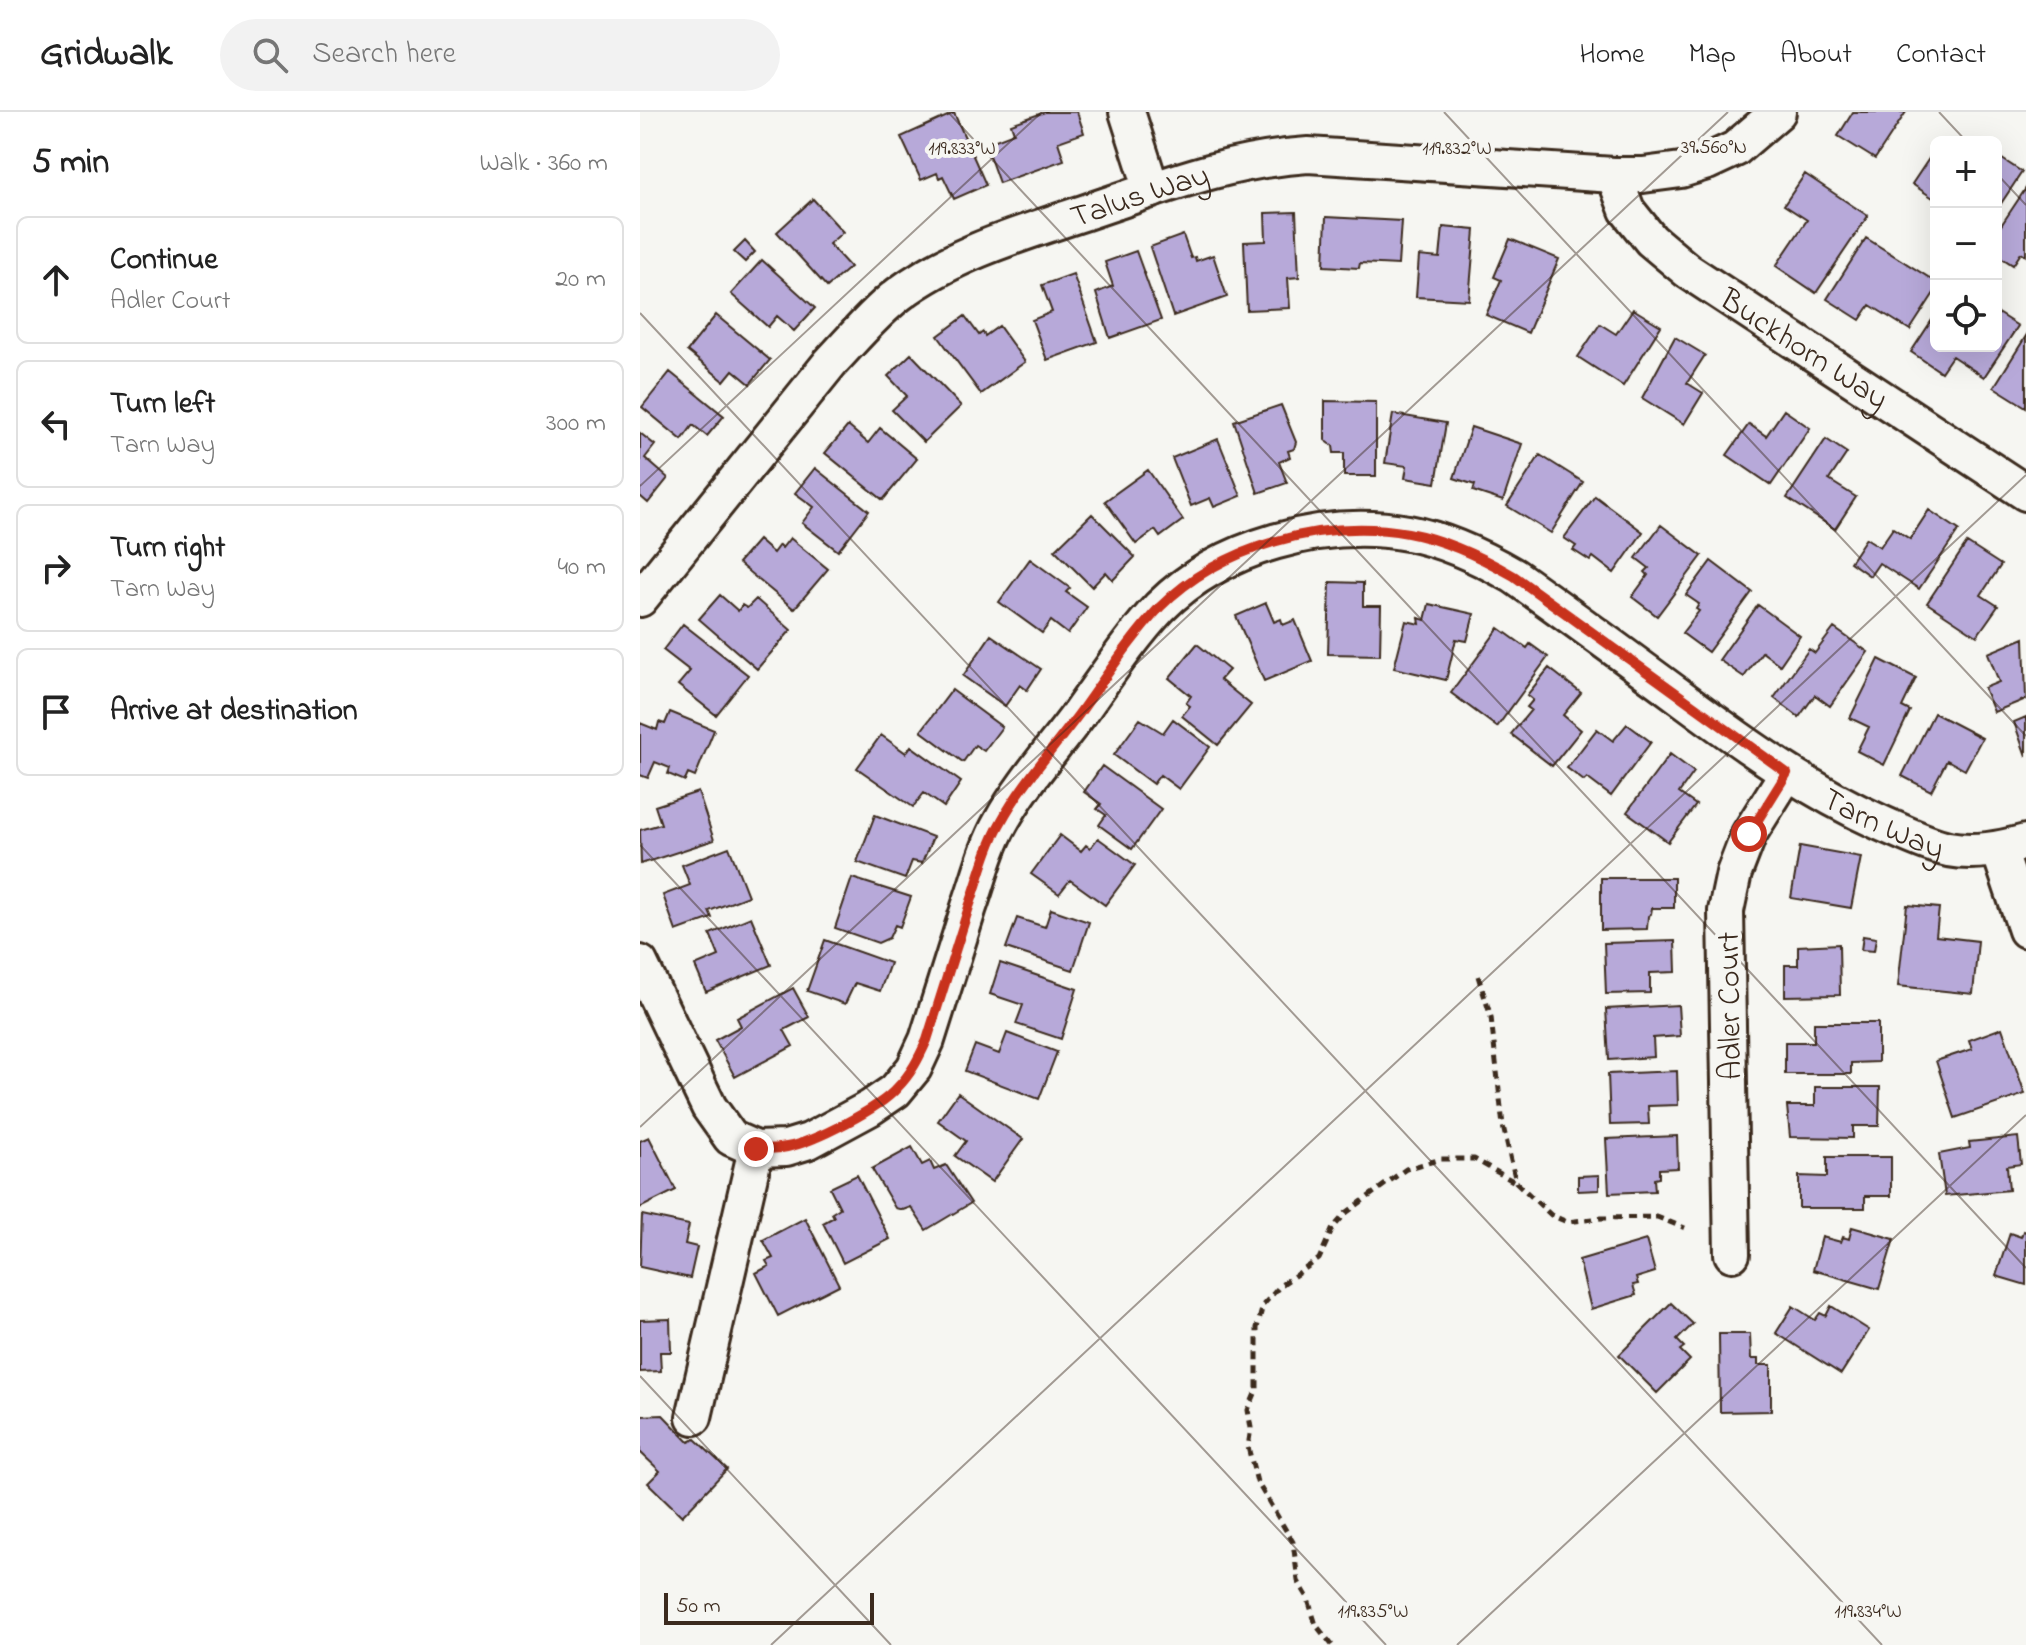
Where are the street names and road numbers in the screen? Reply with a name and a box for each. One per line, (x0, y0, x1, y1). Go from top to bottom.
street label: Talus Way (1065, 153, 1215, 243)
street label: Buckhorn Way (1708, 277, 1897, 424)
street label: Tarn Way (1813, 777, 1949, 874)
street label: Adler Court (1707, 931, 1756, 1081)

